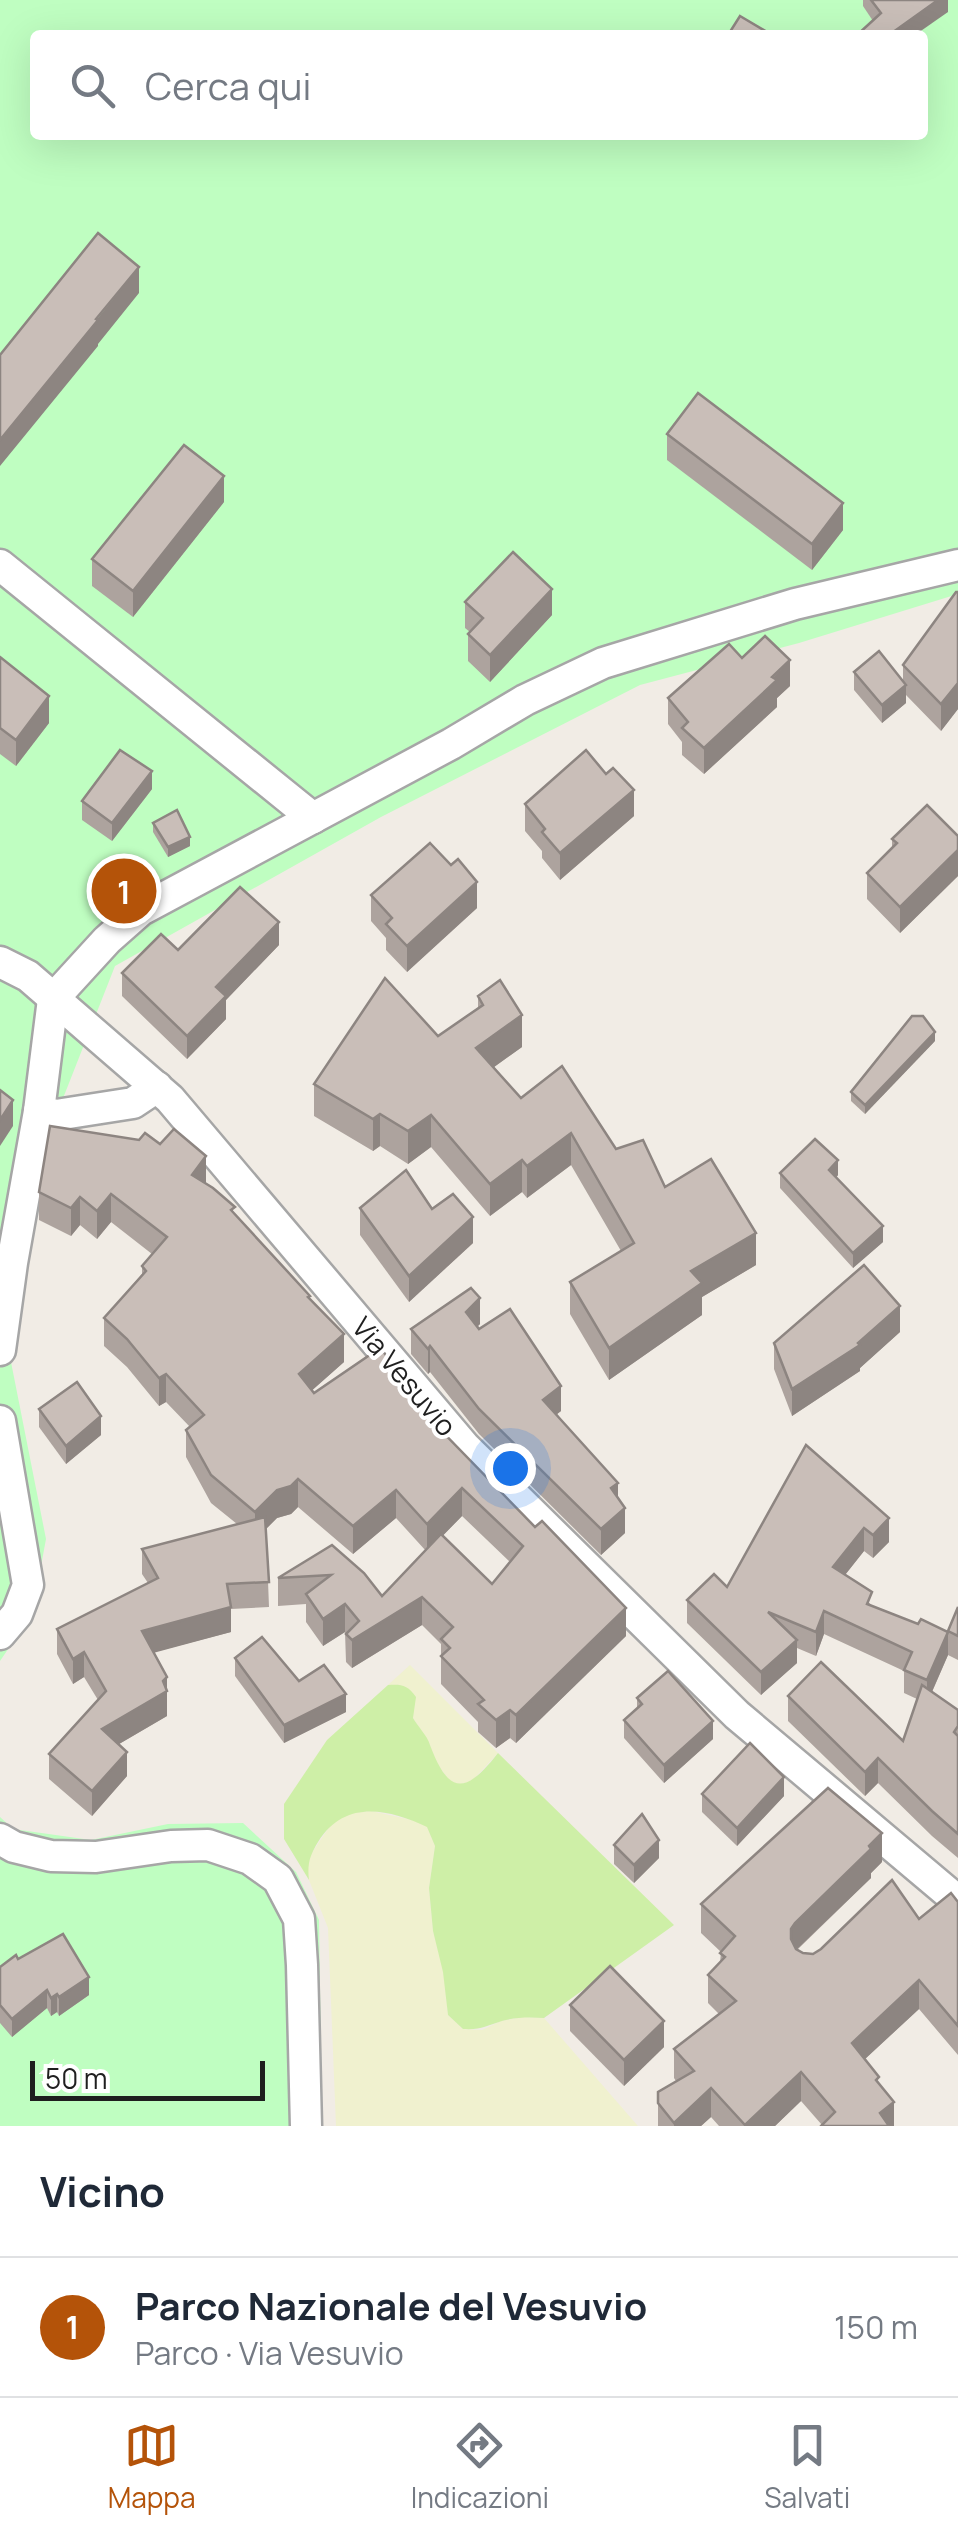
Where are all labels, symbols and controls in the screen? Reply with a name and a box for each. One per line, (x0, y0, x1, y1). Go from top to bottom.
search box (30, 30, 928, 140)
icon: search (65, 58, 120, 113)
text: Cerca qui (145, 59, 311, 111)
pin: 1 (92, 854, 156, 928)
street label: Via Vesuvio (344, 1309, 466, 1443)
your location (485, 1443, 536, 1494)
scale bar (30, 2056, 265, 2100)
text: 50 m (45, 2059, 108, 2097)
text: Vicino (40, 2162, 165, 2220)
text: Parco Nazionale del Vesuvio (135, 2279, 647, 2331)
text: 1 (65, 2305, 80, 2349)
text: 150 m (834, 2305, 918, 2349)
text: Parco · Via Vesuvio (135, 2331, 404, 2375)
tab: Mappa (108, 2418, 195, 2516)
tab: Indicazioni (411, 2418, 549, 2516)
tab: Salvati (764, 2418, 850, 2516)

